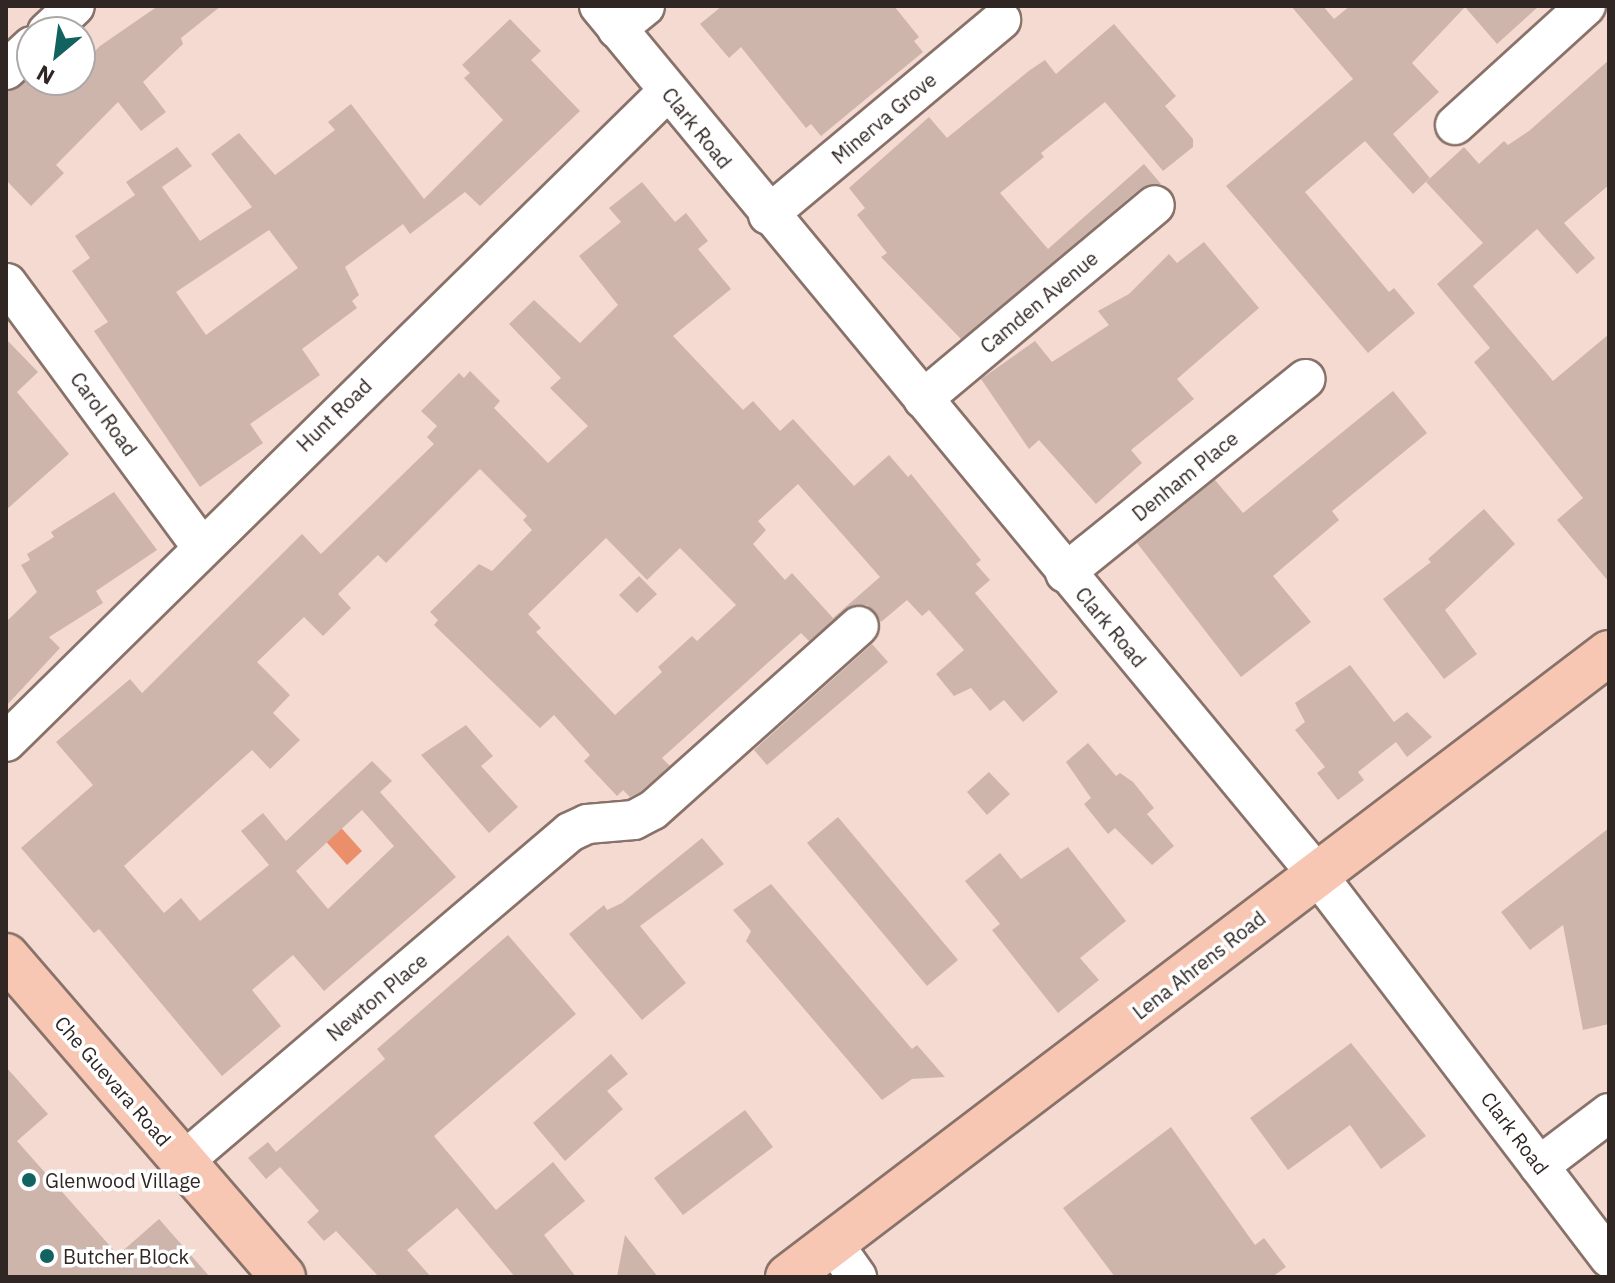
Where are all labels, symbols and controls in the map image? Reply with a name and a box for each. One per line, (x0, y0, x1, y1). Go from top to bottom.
north arrow (16, 16, 96, 96)
text: N (31, 59, 59, 92)
street label: Minerva Grove (827, 67, 941, 169)
street label: Clark Road (657, 83, 737, 173)
street label: Camden Avenue (975, 246, 1103, 358)
street label: Carol Road (66, 367, 142, 461)
street label: Hunt Road (292, 374, 376, 456)
street label: Denham Place (1127, 426, 1243, 526)
street label: Clark Road (1071, 582, 1151, 672)
street label: Lena Ahrens Road (1128, 906, 1270, 1024)
street label: Newton Place (322, 948, 432, 1046)
street label: Che Guevara Road (50, 1011, 176, 1151)
street label: Clark Road (1476, 1087, 1554, 1179)
place label: Glenwood Village (45, 1168, 201, 1192)
marker: Glenwood Village (20, 1171, 38, 1189)
place label: Butcher Block (63, 1244, 189, 1268)
marker: Butcher Block (38, 1247, 56, 1265)

